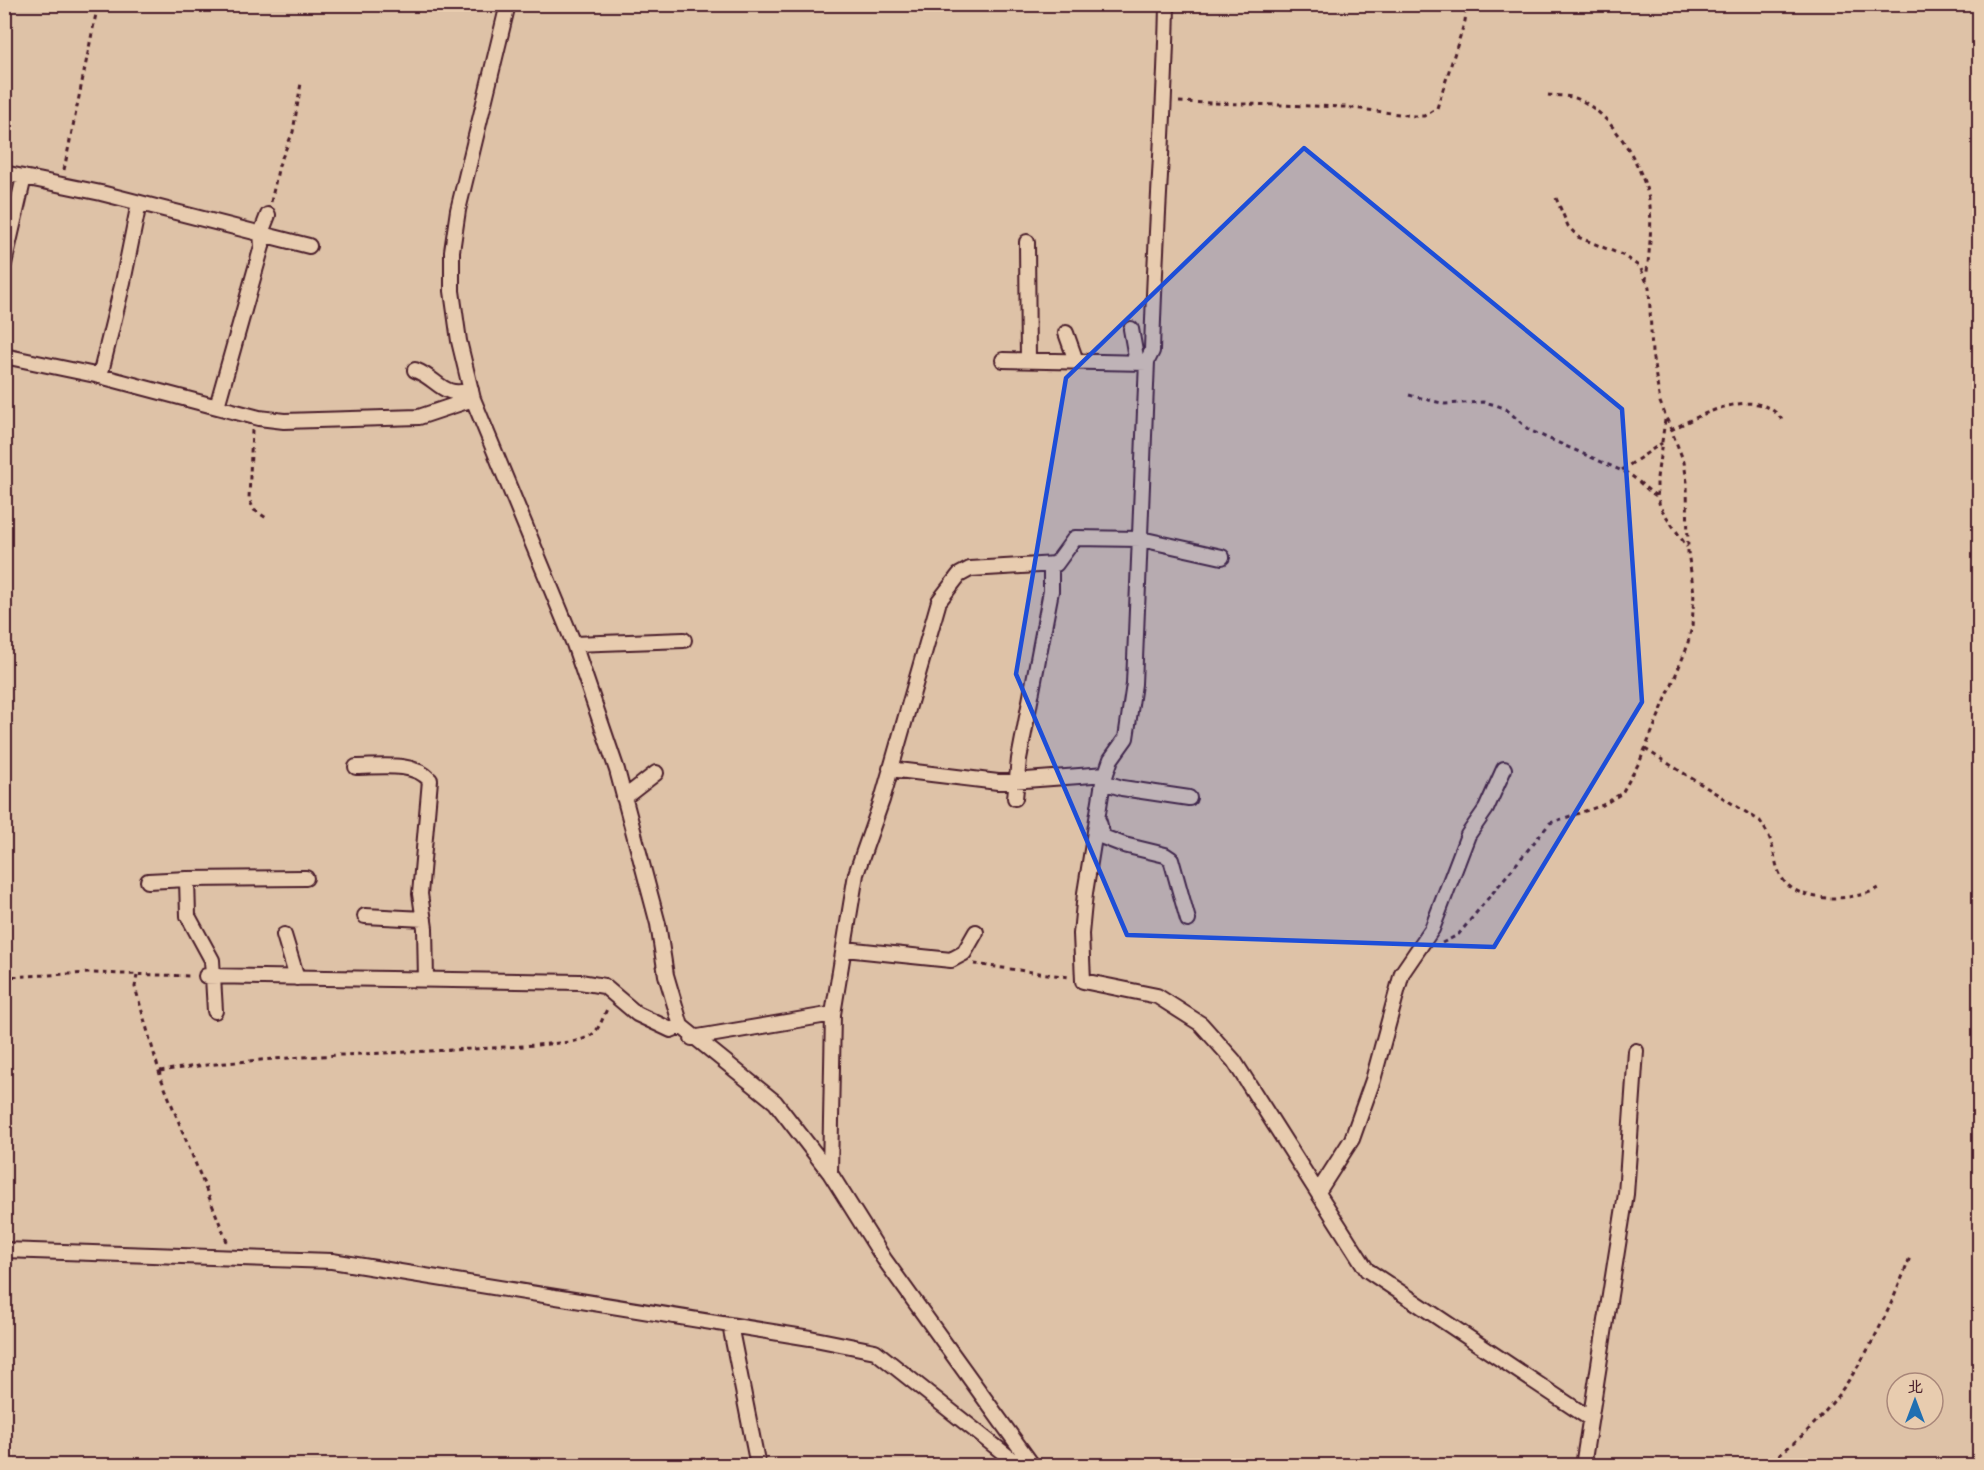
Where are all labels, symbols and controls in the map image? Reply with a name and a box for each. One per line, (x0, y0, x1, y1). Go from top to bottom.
north arrow (1885, 1371, 1945, 1431)
text: 北 (1907, 1378, 1923, 1397)

